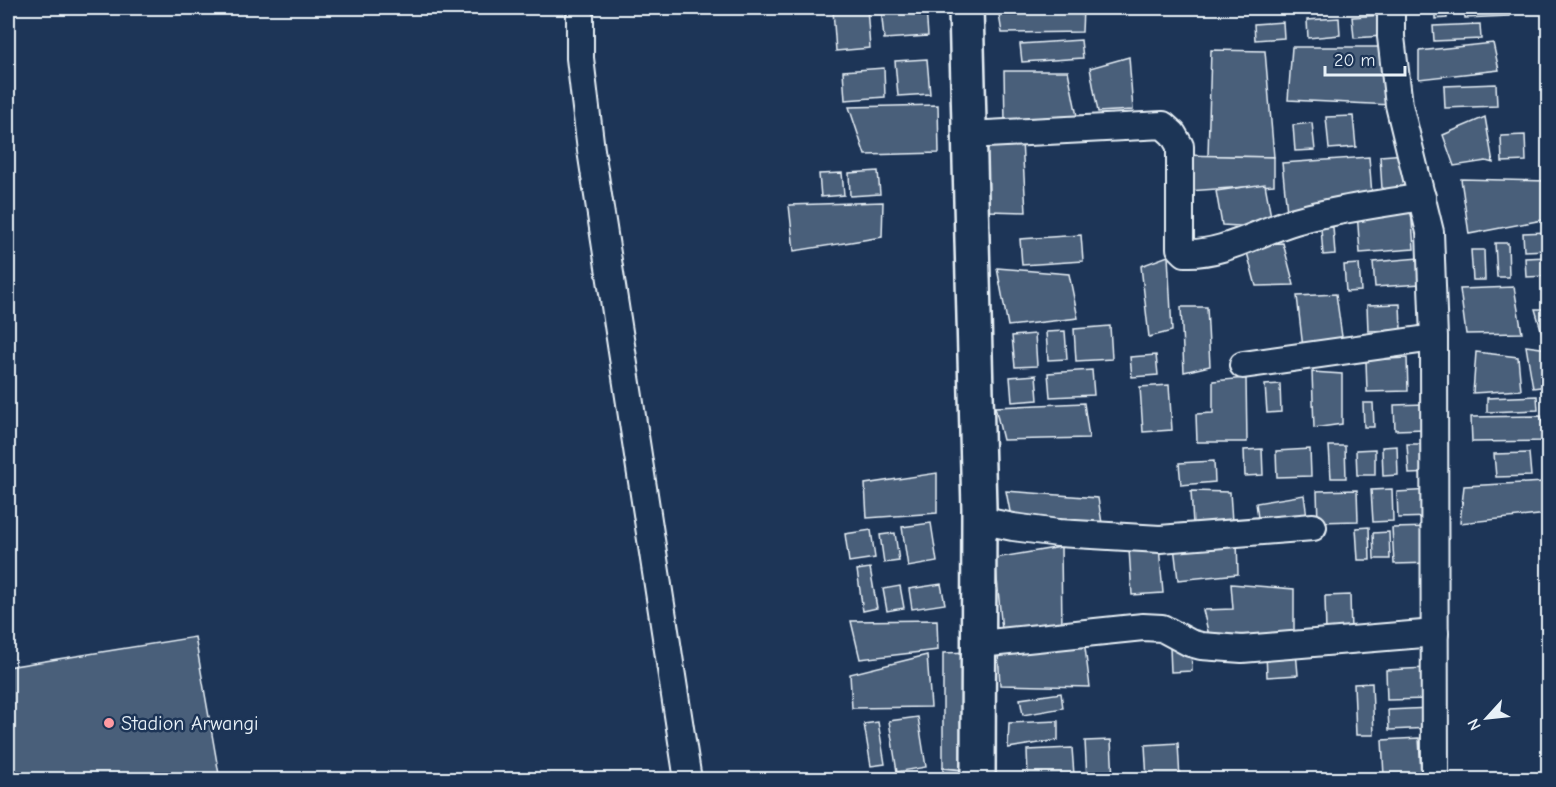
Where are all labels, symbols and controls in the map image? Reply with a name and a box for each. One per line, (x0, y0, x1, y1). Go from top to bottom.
scale bar (1325, 39, 1404, 77)
text: 20 m (1334, 50, 1375, 71)
north arrow (1457, 688, 1517, 748)
place label: Stadion Arwangi (121, 712, 259, 735)
marker: Stadion Arwangi (102, 716, 116, 730)
text: N (1464, 716, 1485, 733)

